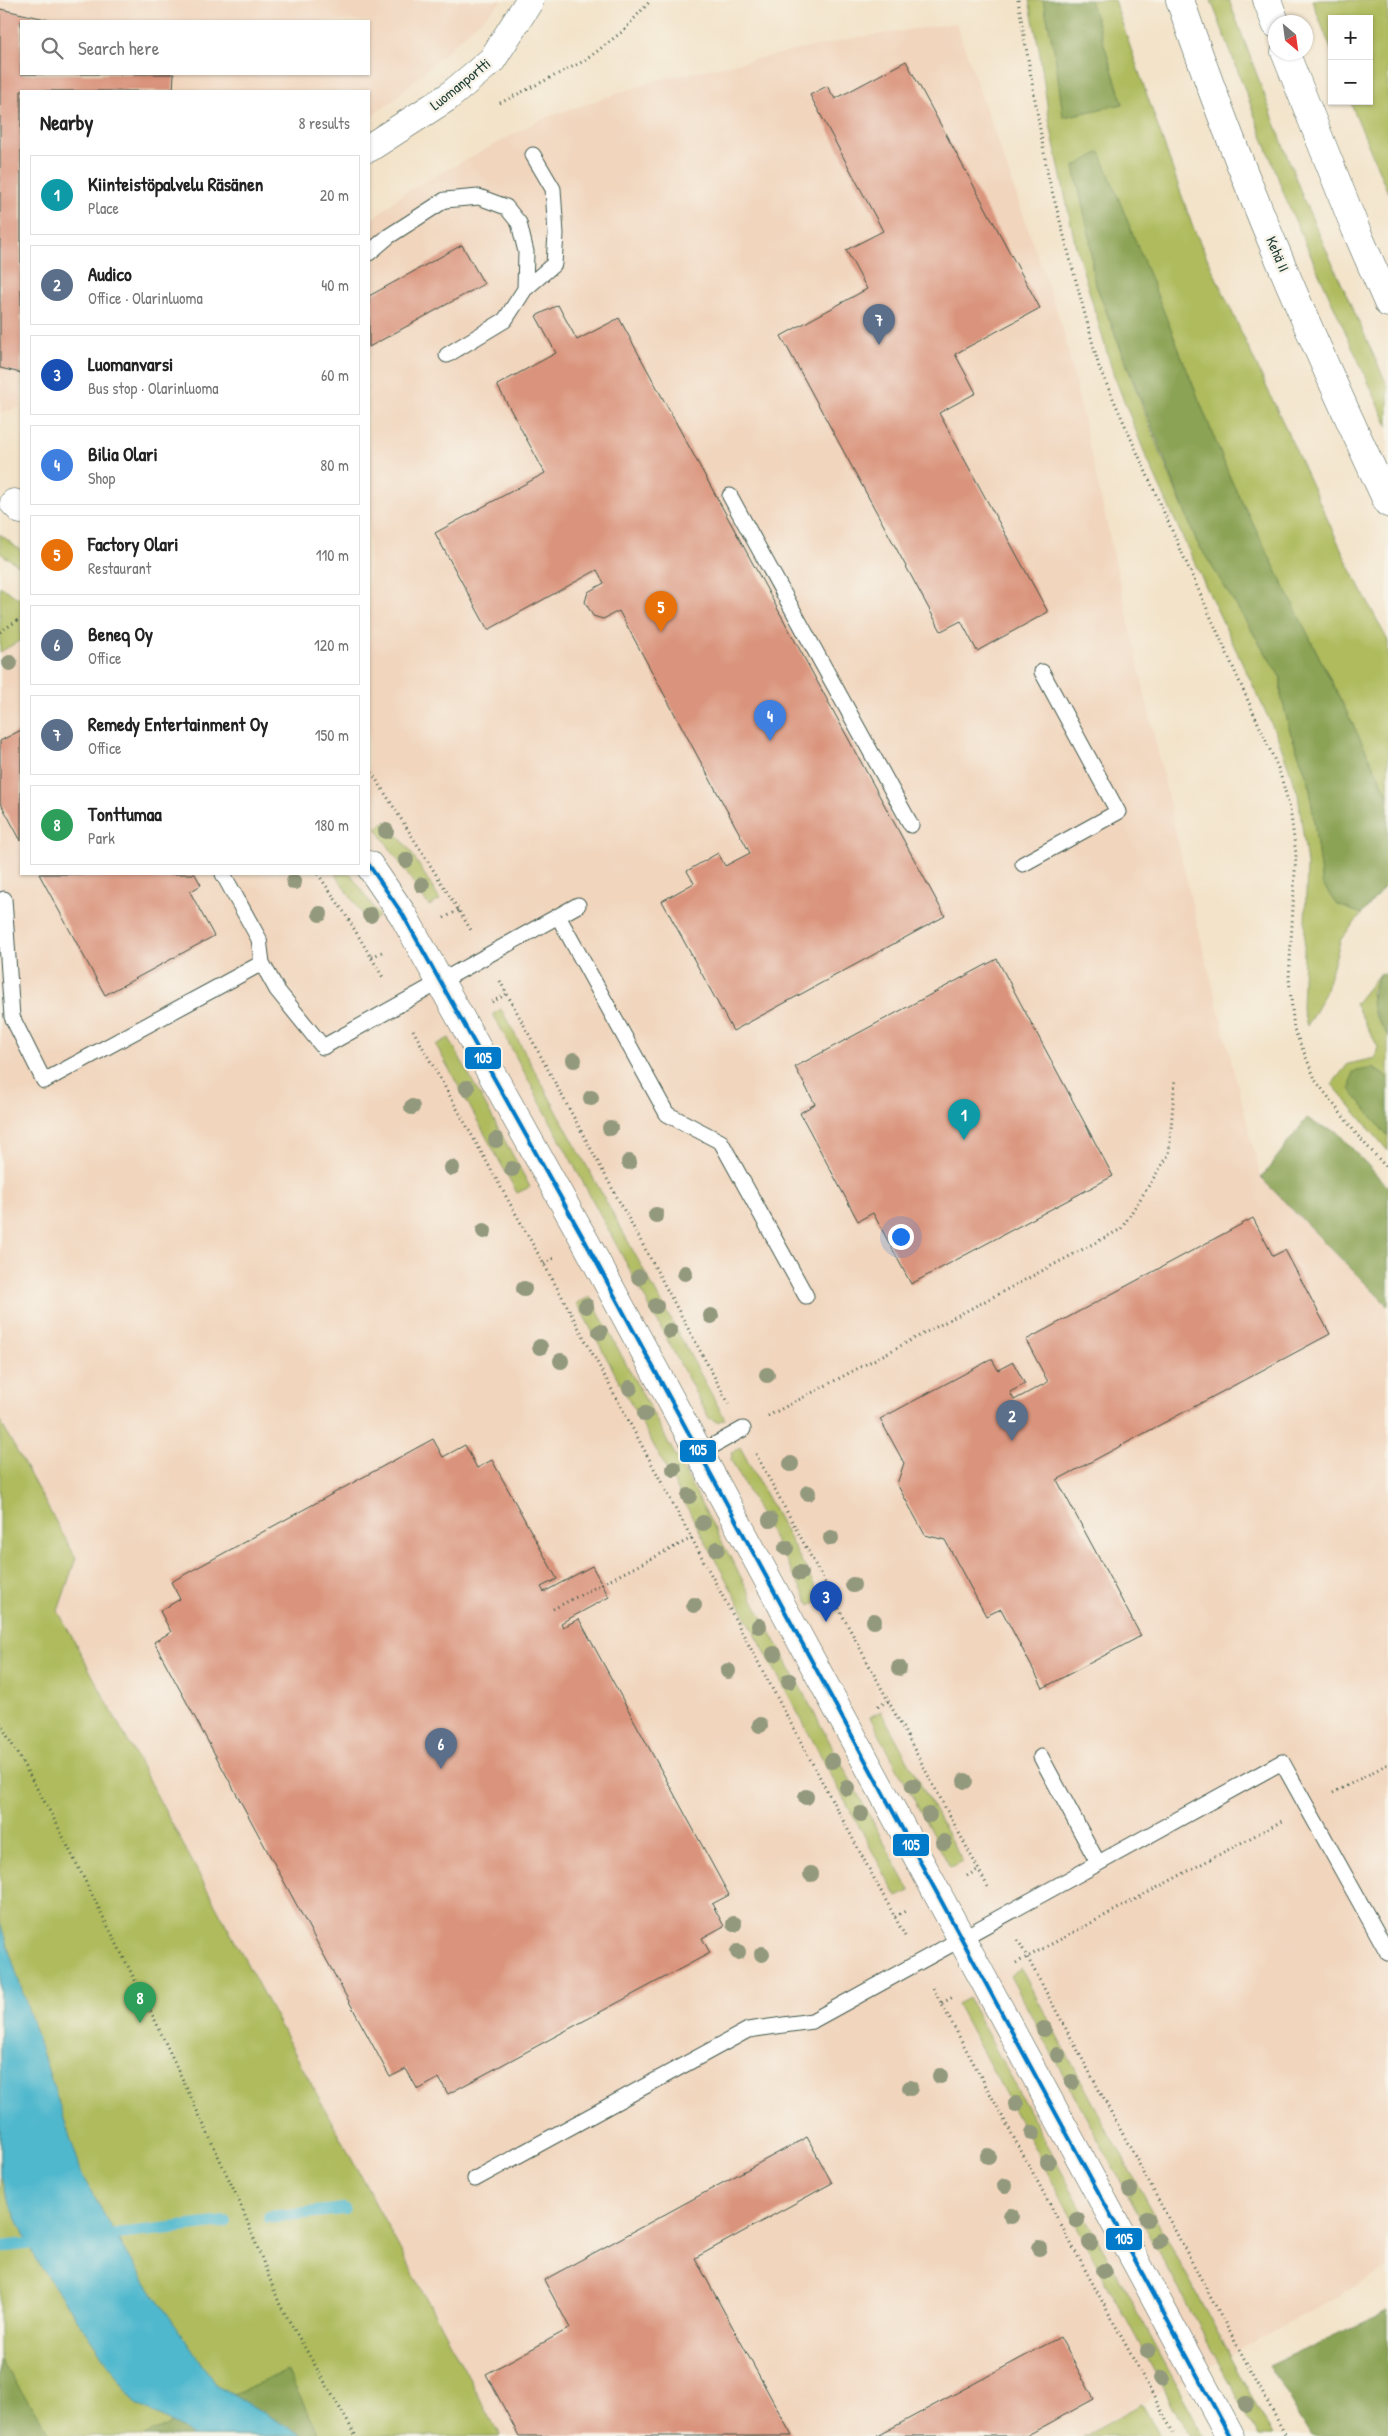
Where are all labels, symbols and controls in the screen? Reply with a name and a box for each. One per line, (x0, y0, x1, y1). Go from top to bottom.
north arrow (1268, 15, 1313, 60)
map controls (1328, 15, 1373, 105)
button: + (1328, 15, 1373, 60)
search box (20, 20, 370, 75)
icon: search (38, 34, 66, 62)
text: Search here (78, 35, 159, 61)
street label: Luomanportti (425, 53, 495, 115)
button: − (1328, 60, 1373, 105)
text: Nearby (40, 108, 93, 137)
text: 8 results (298, 112, 350, 134)
text: Kiinteistöpalvelu Räsänen (88, 171, 263, 197)
text: 1 (54, 184, 60, 206)
text: 20 m (320, 184, 349, 206)
text: Place (88, 197, 119, 219)
street label: Kehä II (1261, 233, 1295, 275)
text: Audico (88, 261, 132, 287)
text: 2 (53, 274, 61, 296)
text: 40 m (321, 274, 349, 296)
text: Office · Olarinluoma (88, 287, 203, 309)
pin: 7 (863, 304, 895, 345)
text: Luomanvarsi (88, 351, 173, 377)
text: 3 (53, 364, 61, 386)
text: 60 m (321, 364, 349, 386)
text: Bus stop · Olarinluoma (88, 377, 219, 399)
text: Bilia Olari (88, 441, 158, 467)
text: 4 (54, 454, 60, 476)
text: 80 m (320, 454, 349, 476)
text: Shop (88, 467, 115, 489)
text: Factory Olari (88, 531, 179, 557)
text: 5 (54, 544, 60, 566)
text: 110 m (316, 544, 349, 566)
text: Restaurant (88, 557, 151, 579)
pin: 5 (645, 591, 677, 632)
text: Beneq Oy (88, 621, 153, 647)
text: 6 (54, 634, 60, 656)
text: 120 m (314, 634, 349, 656)
text: Office (88, 647, 121, 669)
pin: 4 (754, 700, 786, 741)
text: Remedy Entertainment Oy (88, 711, 268, 737)
text: 7 (53, 724, 61, 746)
text: 150 m (315, 724, 349, 746)
text: Office (88, 737, 121, 759)
text: Tonttumaa (88, 801, 162, 827)
text: 8 (54, 814, 60, 836)
text: 180 m (315, 814, 349, 836)
text: Park (88, 827, 115, 849)
line badge: 105 (464, 1046, 502, 1070)
text: 105 (474, 1048, 492, 1067)
pin: 1 (948, 1099, 980, 1140)
your location (888, 1224, 914, 1250)
pin: 2 (996, 1400, 1028, 1441)
line badge: 105 (679, 1439, 717, 1463)
text: 105 (689, 1440, 707, 1459)
pin: 3 (810, 1581, 842, 1622)
pin: 6 (425, 1728, 457, 1769)
line badge: 105 (892, 1833, 930, 1857)
text: 105 (902, 1835, 920, 1854)
pin: 8 (124, 1982, 156, 2023)
line badge: 105 (1105, 2227, 1143, 2251)
text: 105 (1115, 2229, 1133, 2248)

